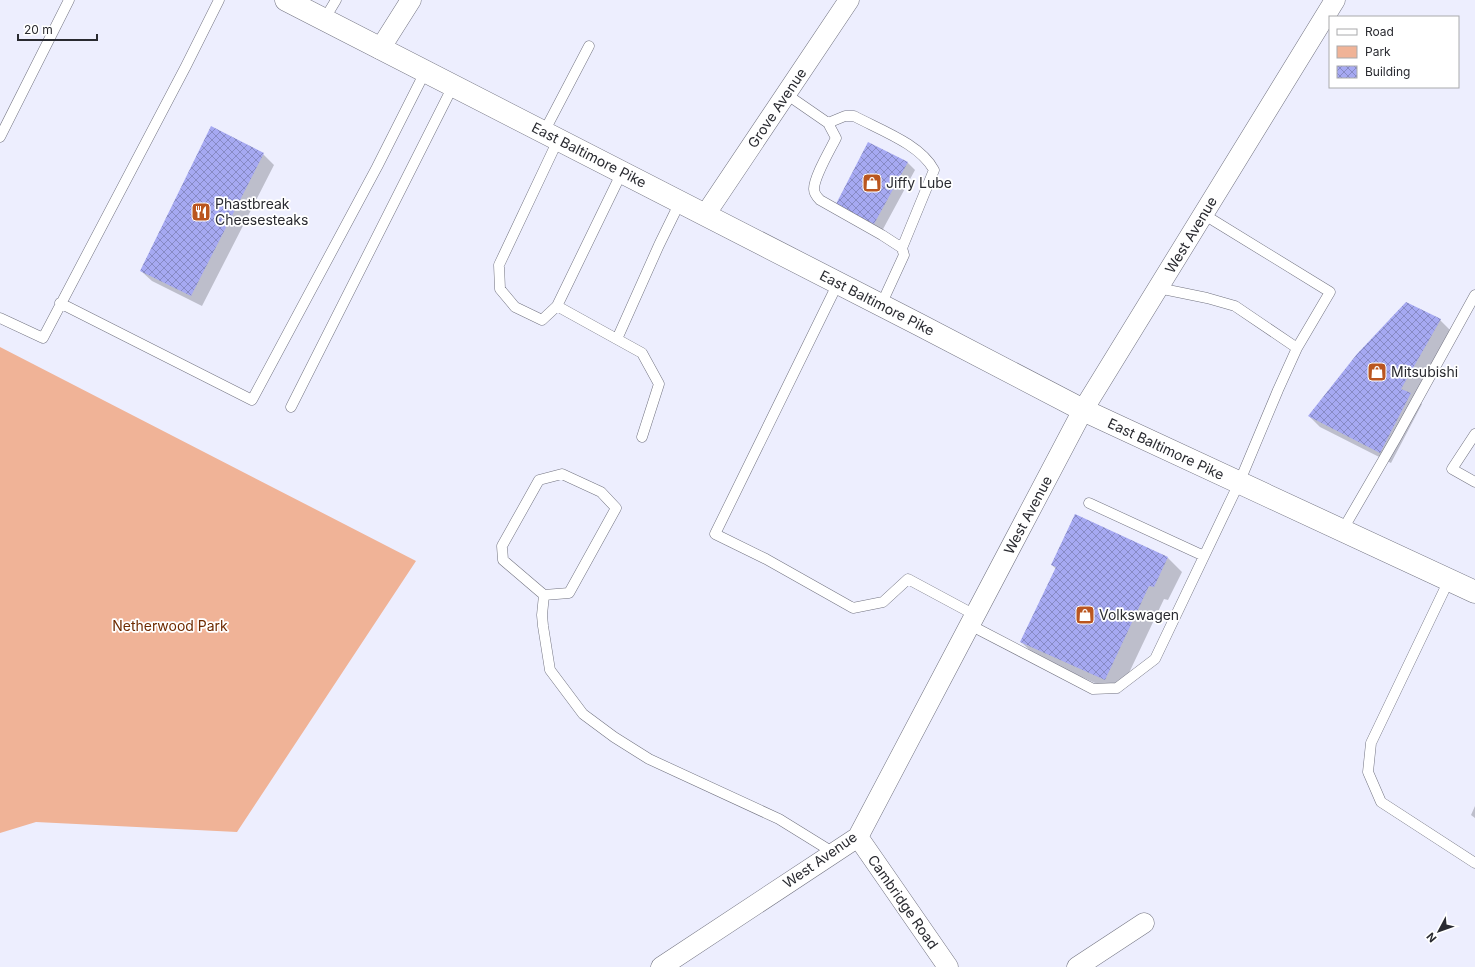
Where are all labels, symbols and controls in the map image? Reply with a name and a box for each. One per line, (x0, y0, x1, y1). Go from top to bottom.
scale bar (18, 16, 97, 42)
legend (1329, 16, 1459, 88)
text: 20 m (24, 22, 53, 37)
text: Road (1365, 24, 1394, 39)
text: Park (1365, 44, 1391, 59)
text: Building (1365, 64, 1410, 79)
street label: Grove Avenue (744, 65, 809, 151)
street label: East Baltimore Pike (529, 118, 649, 191)
shop icon: Jiffy Lube (861, 172, 883, 194)
place label: Jiffy Lube (886, 174, 952, 191)
street label: West Avenue (1161, 193, 1220, 276)
place label: Phastbreak Cheesesteaks (215, 195, 308, 228)
restaurant icon: Phastbreak Cheesesteaks (190, 201, 212, 223)
street label: East Baltimore Pike (817, 266, 937, 339)
shop icon: Mitsubishi (1366, 361, 1388, 383)
place label: Mitsubishi (1391, 363, 1458, 380)
street label: East Baltimore Pike (1105, 414, 1227, 483)
street label: West Avenue (1000, 473, 1055, 557)
shop icon: Volkswagen (1074, 604, 1096, 626)
place label: Volkswagen (1099, 606, 1179, 623)
park label: Netherwood Park (112, 617, 228, 634)
street label: West Avenue (779, 828, 860, 891)
street label: Cambridge Road (865, 851, 942, 952)
north arrow (1419, 911, 1459, 951)
text: N (1423, 930, 1439, 945)

